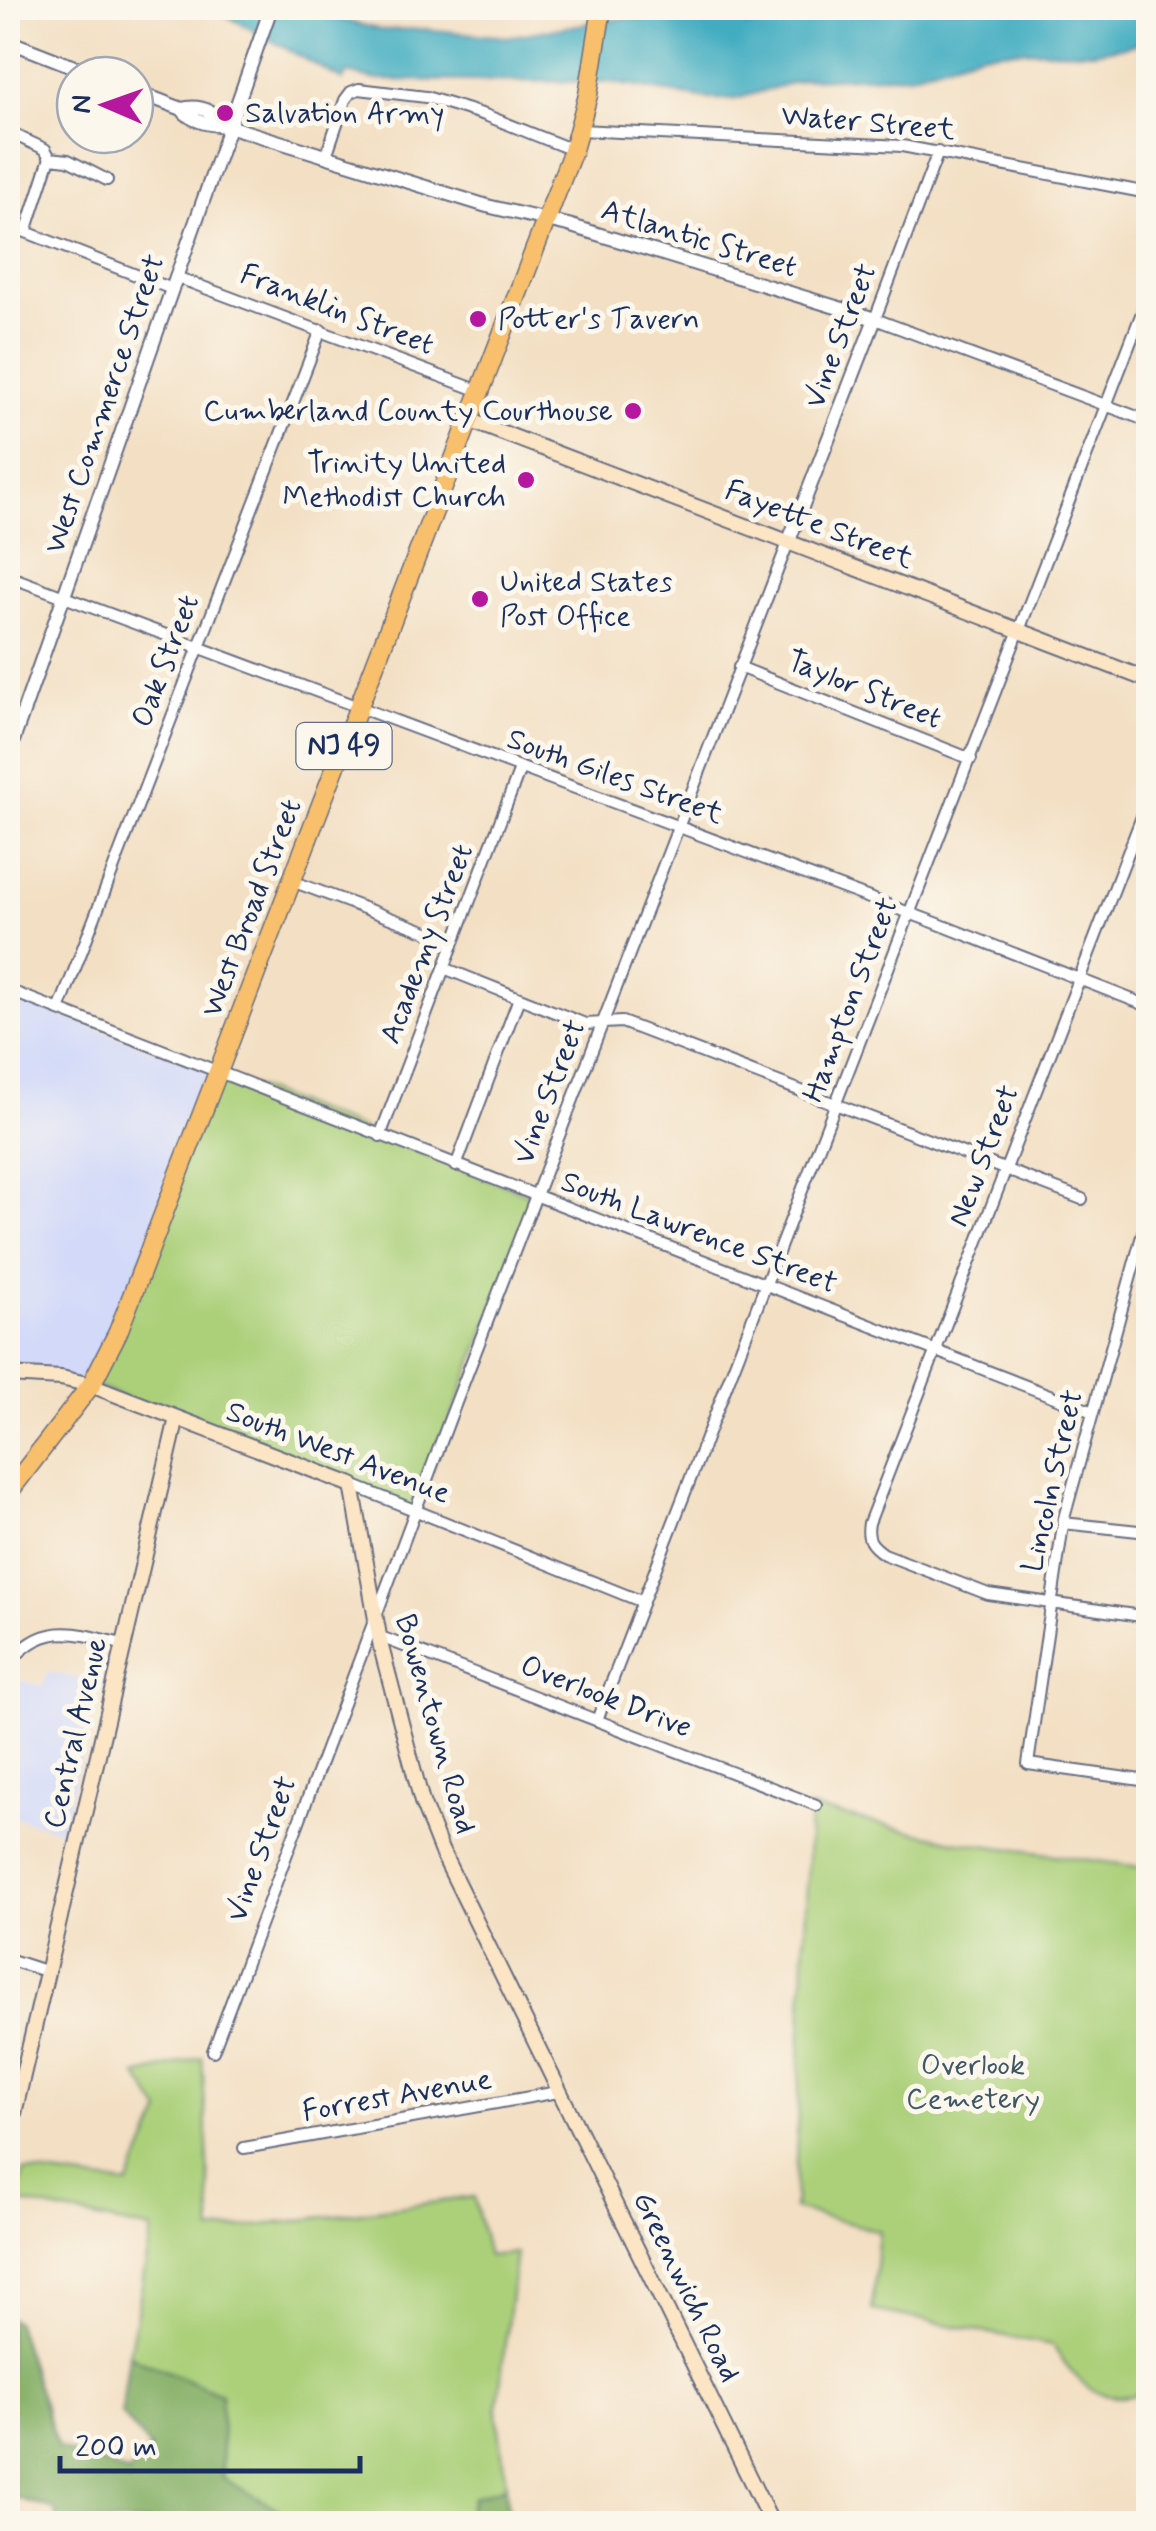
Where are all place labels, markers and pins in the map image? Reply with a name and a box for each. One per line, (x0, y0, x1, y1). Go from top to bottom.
place label: Salvation Army (245, 94, 445, 133)
marker: Salvation Army (214, 102, 236, 124)
place label: Potter's Tavern (498, 300, 700, 339)
marker: Potter's Tavern (467, 308, 489, 330)
place label: Cumberland County Courthouse (203, 392, 613, 431)
marker: Cumberland County Courthouse (622, 400, 644, 422)
place label: Trinity United Methodist Church (282, 444, 506, 517)
marker: Trinity United Methodist Church (515, 469, 537, 491)
place label: United States Post Office (500, 563, 672, 636)
marker: United States Post Office (469, 588, 491, 610)

